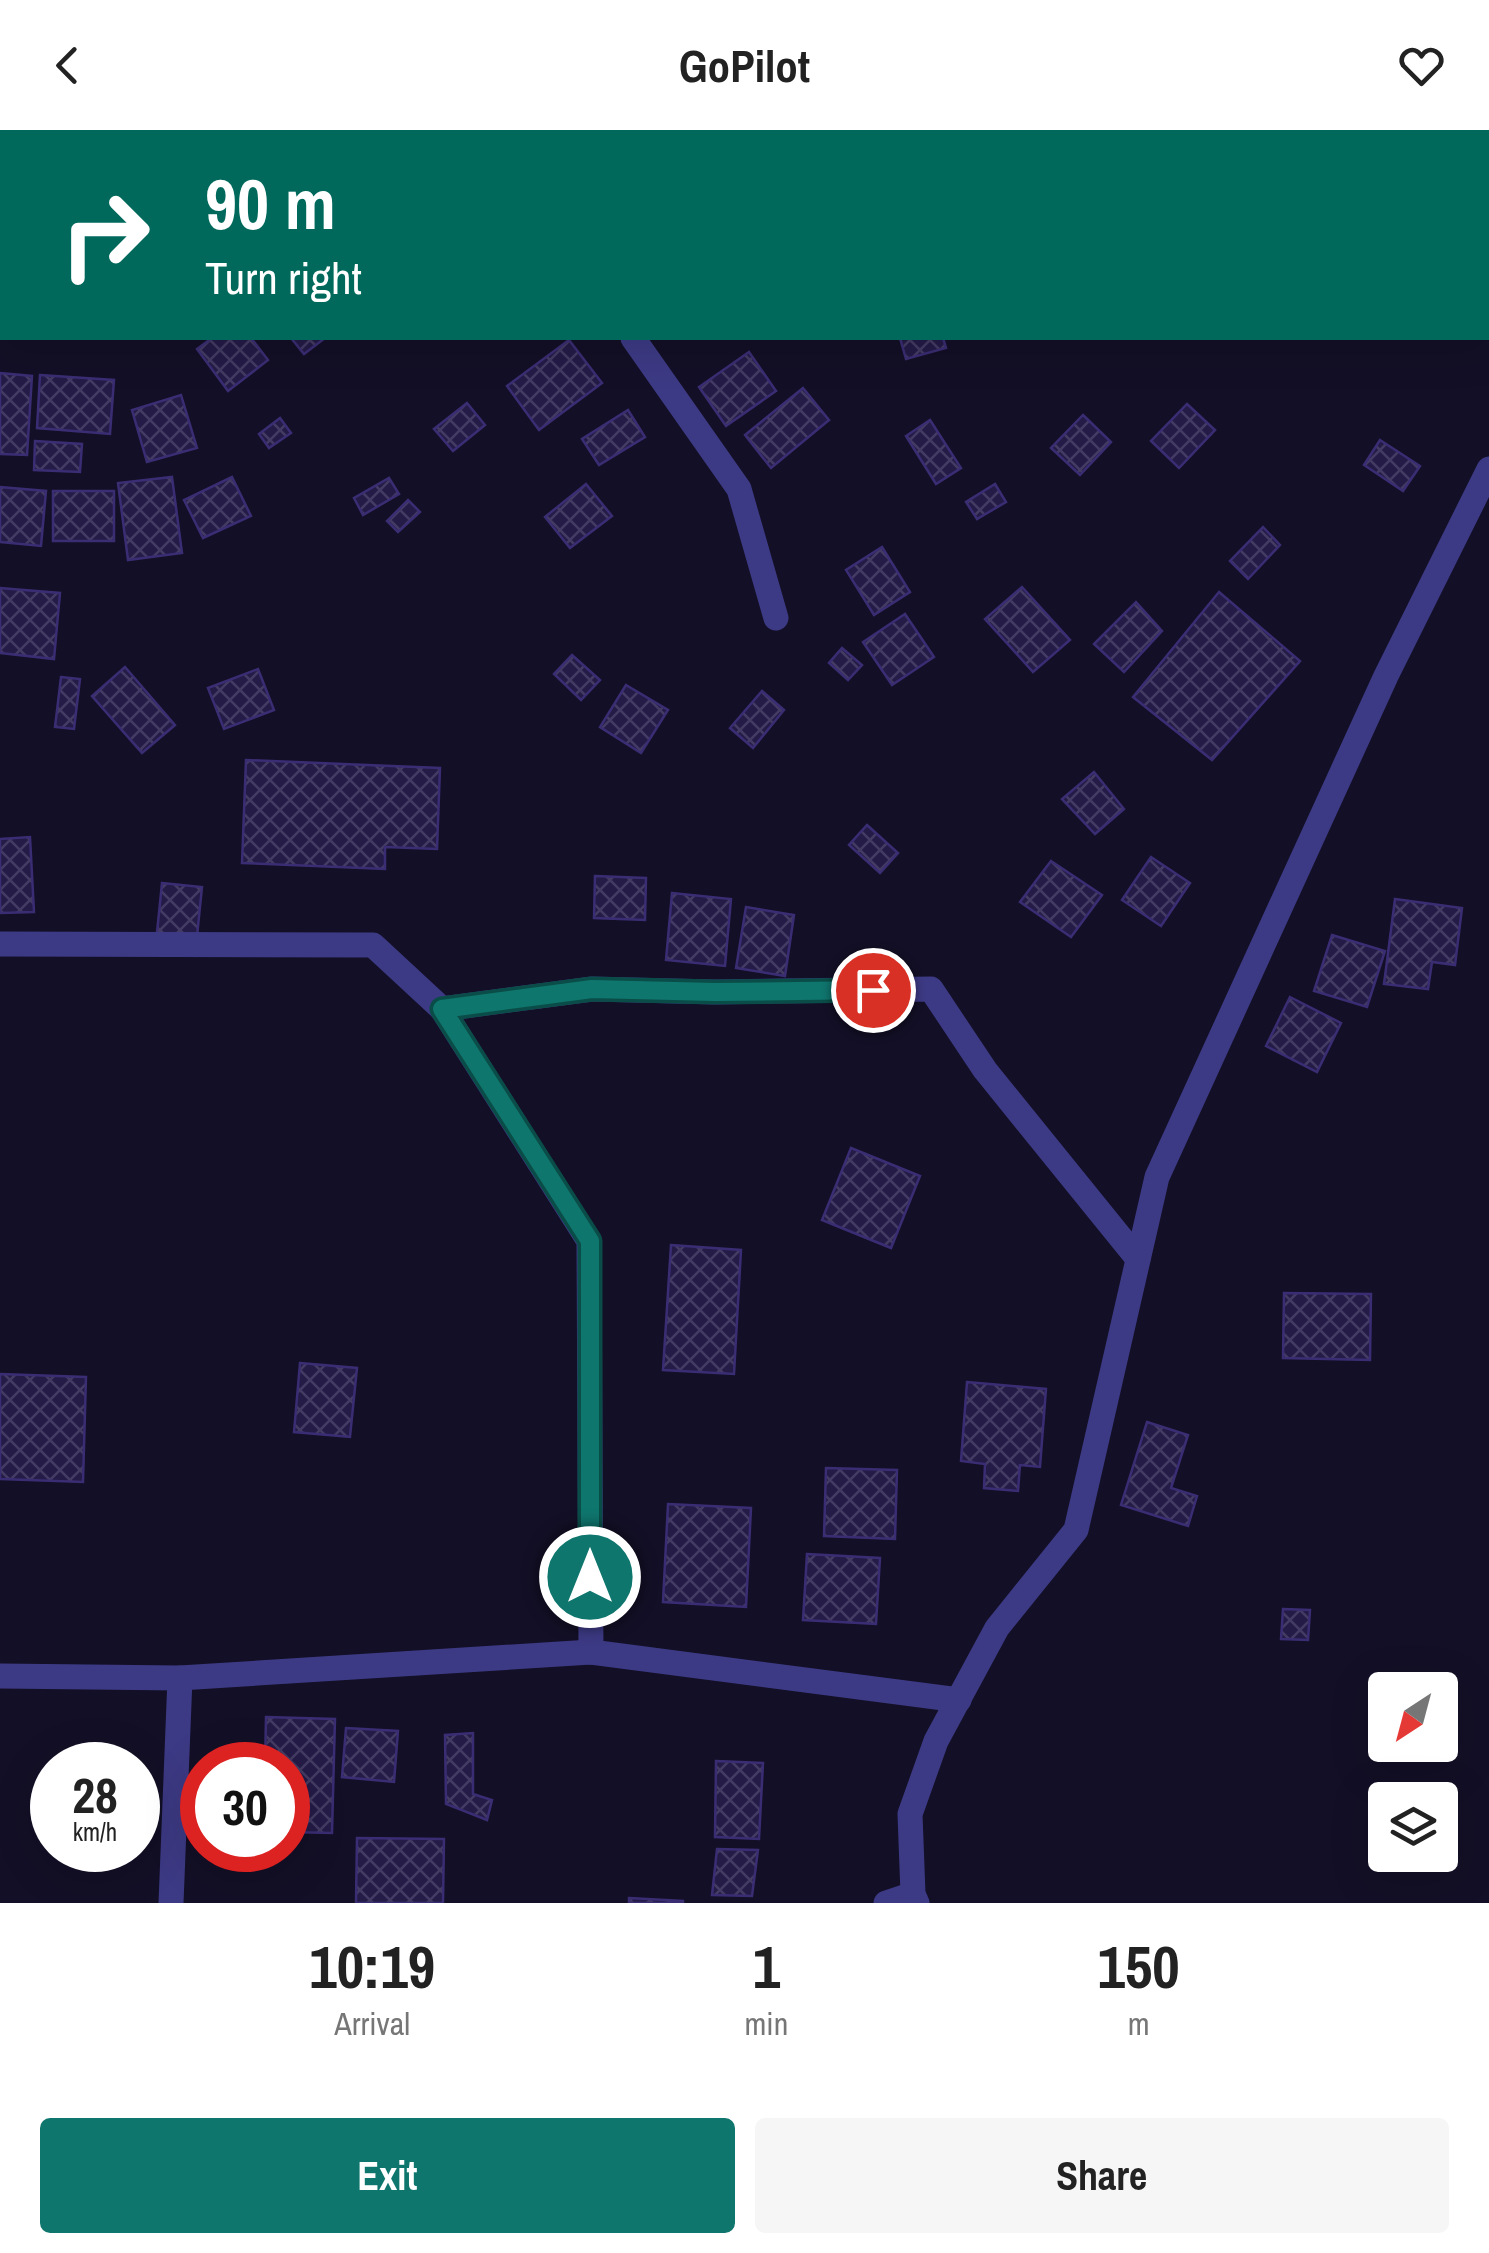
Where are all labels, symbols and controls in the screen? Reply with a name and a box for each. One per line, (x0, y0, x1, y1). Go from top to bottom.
text: GoPilot (679, 35, 810, 96)
icon: back (40, 38, 95, 93)
icon: heart (1394, 38, 1449, 93)
text: 90 m (205, 157, 336, 251)
icon: right (40, 170, 170, 300)
text: Turn right (205, 247, 362, 308)
pin (831, 948, 916, 1033)
icon: arrive (846, 963, 901, 1018)
position arrow (538, 1525, 642, 1629)
north arrow (1368, 1672, 1458, 1762)
map controls (1368, 1672, 1458, 1872)
speed limit sign: 30 (180, 1742, 310, 1872)
text: 28 (72, 1761, 118, 1829)
button: layers (1368, 1782, 1458, 1872)
text: km/h (73, 1815, 117, 1849)
text: 10:19 (309, 1926, 435, 2007)
text: 1 (753, 1926, 780, 2007)
text: 150 (1098, 1926, 1180, 2007)
text: Arrival (334, 2002, 410, 2045)
text: min (744, 2002, 788, 2045)
text: m (1128, 2002, 1150, 2045)
button: Exit (40, 2118, 735, 2233)
button: Share (755, 2118, 1449, 2233)

